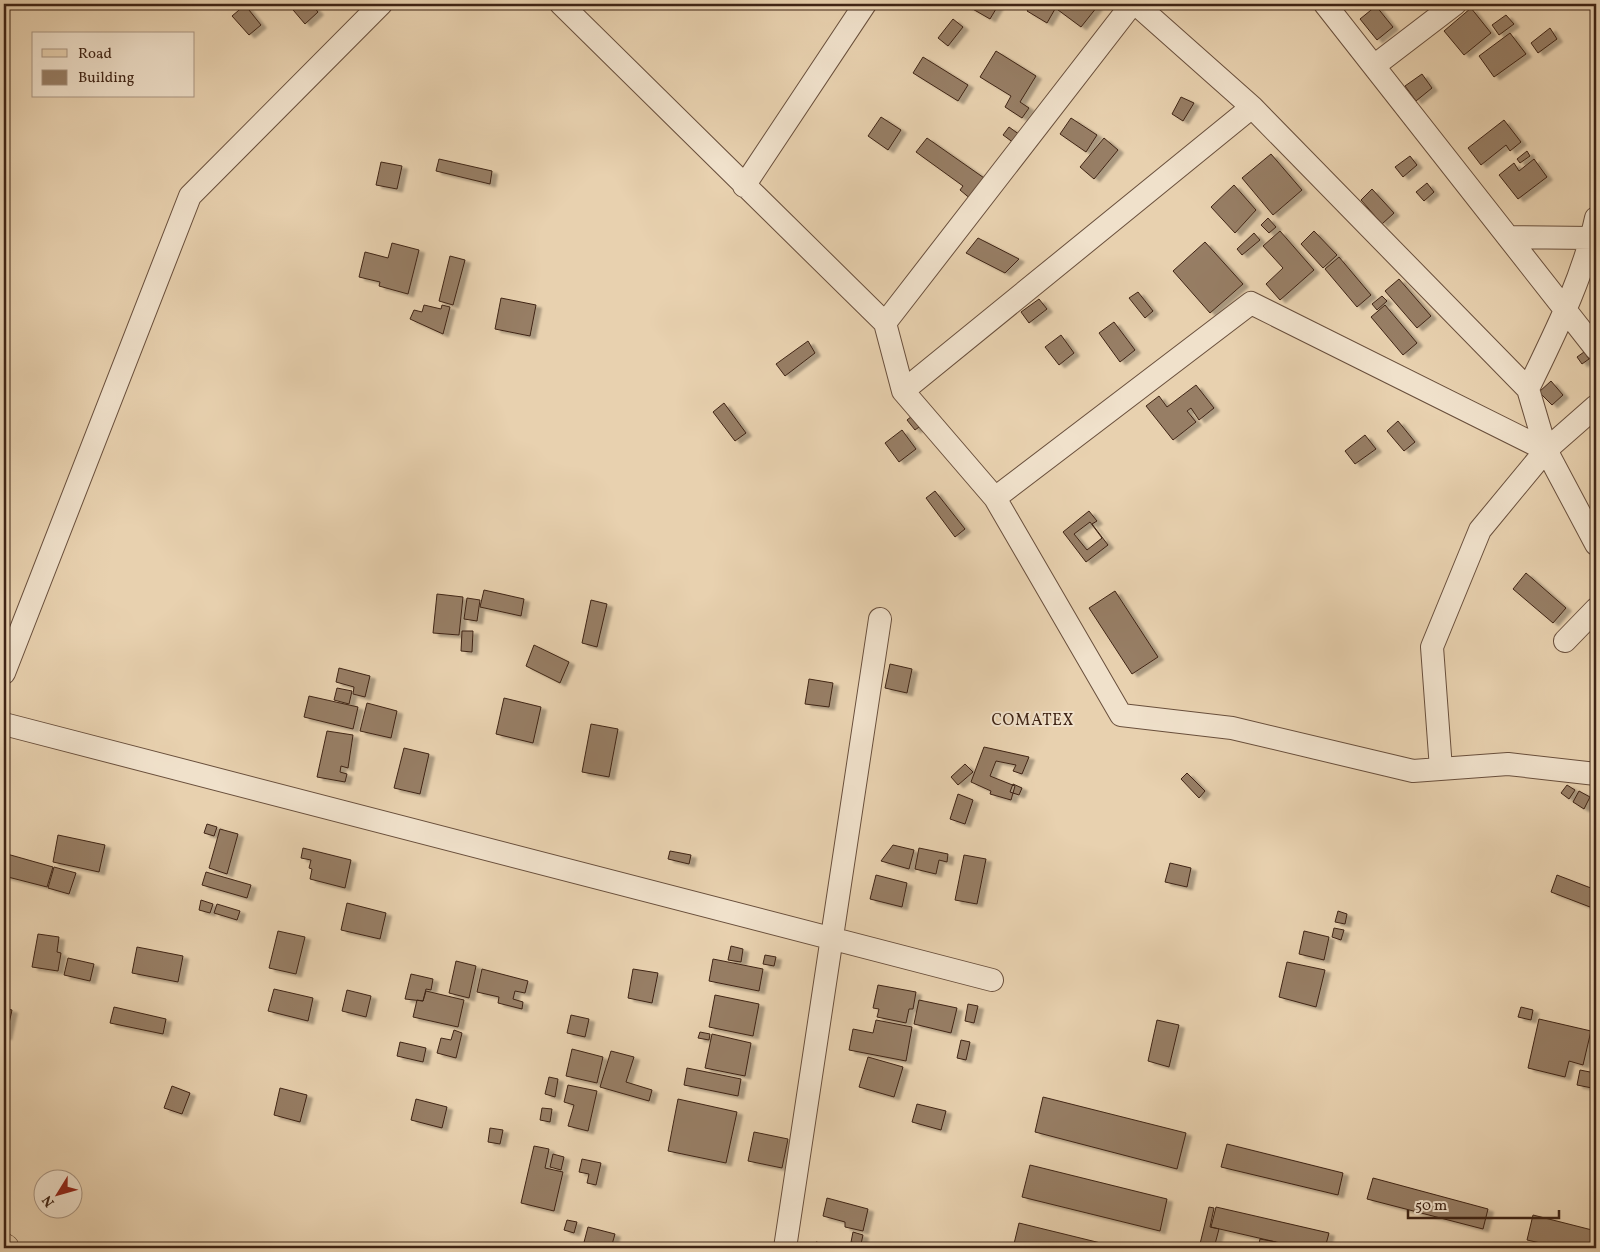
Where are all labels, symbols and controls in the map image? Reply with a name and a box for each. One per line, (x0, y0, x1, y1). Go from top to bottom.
legend (32, 32, 195, 98)
text: Road (78, 44, 112, 65)
text: Building (78, 68, 135, 89)
district label: COMATEX (991, 710, 1075, 732)
north arrow (32, 1170, 82, 1220)
scale bar (1408, 1187, 1559, 1219)
text: N (38, 1191, 59, 1211)
text: 50 m (1415, 1196, 1447, 1217)

